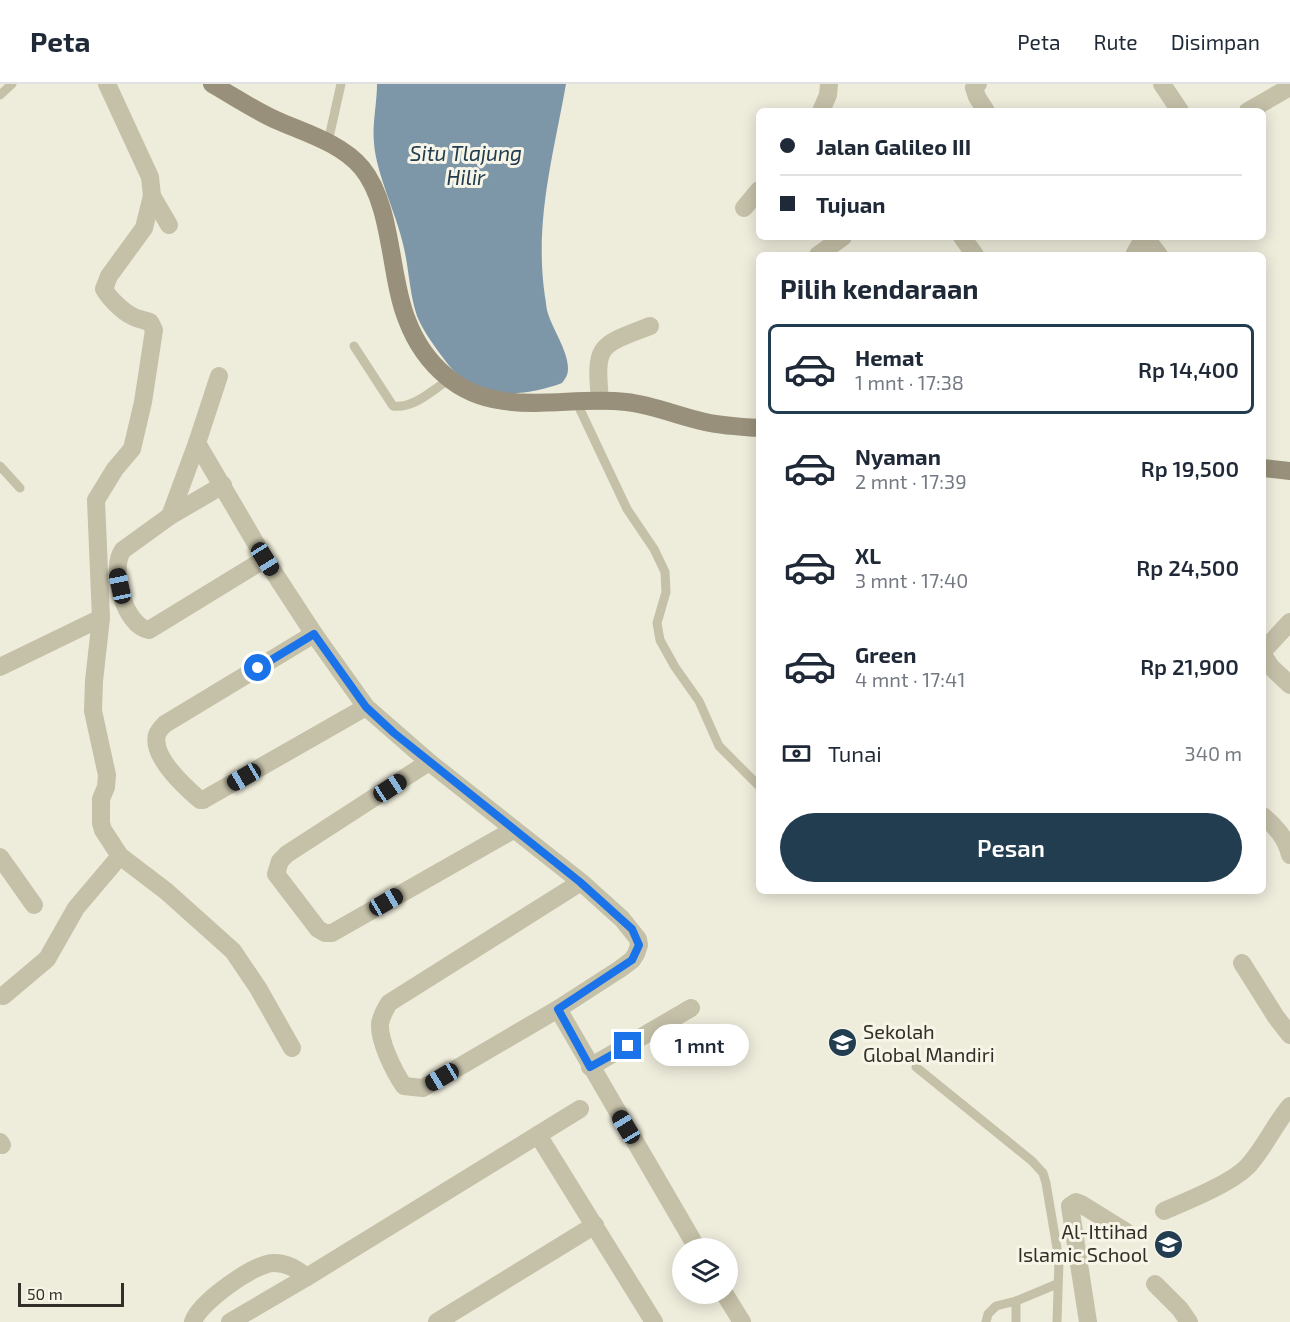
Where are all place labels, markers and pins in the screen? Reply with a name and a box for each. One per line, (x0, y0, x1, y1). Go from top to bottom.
place label: Sekolah Global Mandiri (863, 1019, 995, 1066)
school or university icon: Sekolah Global Mandiri (826, 1027, 858, 1059)
place label: Al-Ittihad Islamic School (1018, 1219, 1148, 1266)
school or university icon: Al-Ittihad Islamic School (1153, 1228, 1185, 1260)

